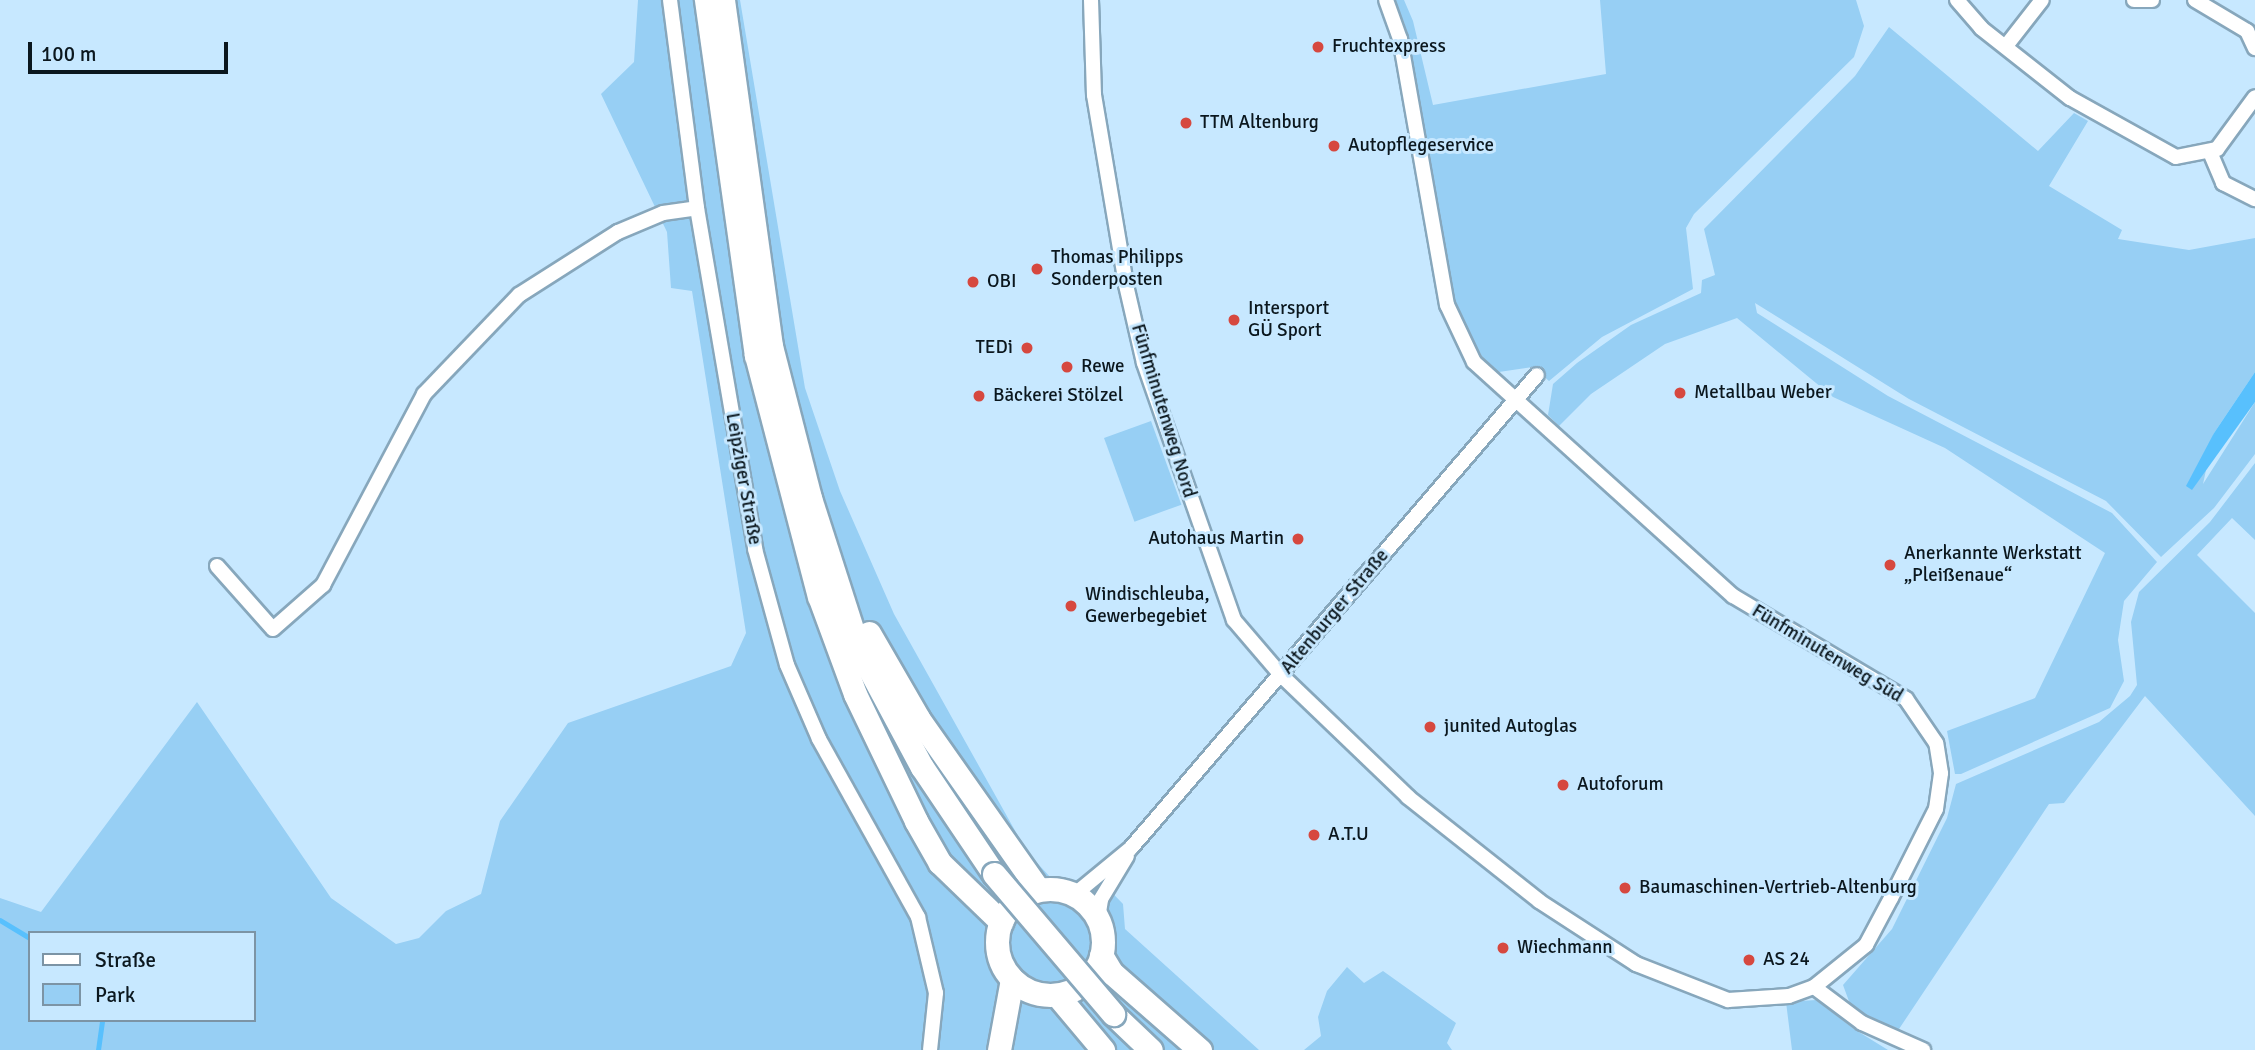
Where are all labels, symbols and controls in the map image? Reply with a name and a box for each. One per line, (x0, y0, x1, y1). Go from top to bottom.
scale bar (32, 28, 231, 72)
place label: Fruchtexpress (1332, 36, 1446, 58)
marker: Fruchtexpress (1310, 39, 1326, 55)
text: 100 m (41, 41, 96, 67)
place label: TTM Altenburg (1200, 112, 1319, 134)
marker: TTM Altenburg (1178, 115, 1194, 131)
place label: Autopflegeservice (1348, 135, 1494, 157)
marker: Autopflegeservice (1326, 138, 1342, 154)
place label: Thomas Philipps Sonderposten (1051, 247, 1183, 291)
marker: Thomas Philipps Sonderposten (1029, 261, 1045, 277)
place label: OBI (987, 271, 1017, 293)
marker: OBI (965, 274, 981, 290)
place label: Intersport GÜ Sport (1248, 298, 1329, 342)
marker: Intersport GÜ Sport (1226, 312, 1242, 328)
street label: Fünfminutenweg Nord (1126, 321, 1200, 501)
place label: TEDi (975, 337, 1013, 359)
marker: TEDi (1019, 340, 1035, 356)
place label: Rewe (1081, 356, 1124, 378)
marker: Rewe (1059, 359, 1075, 375)
place label: Metallbau Weber (1694, 382, 1832, 404)
place label: Bäckerei Stölzel (993, 385, 1123, 407)
marker: Metallbau Weber (1672, 385, 1688, 401)
marker: Bäckerei Stölzel (971, 388, 987, 404)
street label: Leipziger Straße (720, 411, 766, 547)
place label: Autohaus Martin (1148, 528, 1284, 550)
marker: Autohaus Martin (1290, 531, 1306, 547)
place label: Anerkannte Werkstatt „Pleißenaue“ (1904, 543, 2082, 587)
street label: Altenburger Straße (1276, 545, 1394, 679)
marker: Anerkannte Werkstatt „Pleißenaue“ (1882, 557, 1898, 573)
place label: Windischleuba, Gewerbegebiet (1085, 584, 1209, 628)
marker: Windischleuba, Gewerbegebiet (1063, 598, 1079, 614)
street label: Fünfminutenweg Süd (1747, 600, 1907, 708)
place label: junited Autoglas (1444, 716, 1577, 738)
marker: junited Autoglas (1422, 719, 1438, 735)
place label: Autoforum (1577, 774, 1664, 796)
marker: Autoforum (1555, 777, 1571, 793)
place label: A.T.U (1328, 824, 1369, 846)
marker: A.T.U (1306, 827, 1322, 843)
place label: Baumaschinen-Vertrieb-Altenburg (1639, 877, 1917, 899)
marker: Baumaschinen-Vertrieb-Altenburg (1617, 880, 1633, 896)
legend (28, 931, 256, 1022)
place label: Wiechmann (1517, 937, 1613, 959)
marker: Wiechmann (1495, 940, 1511, 956)
text: Straße (95, 947, 156, 973)
place label: AS 24 (1763, 949, 1810, 971)
marker: AS 24 (1741, 952, 1757, 968)
text: Park (95, 982, 135, 1008)

